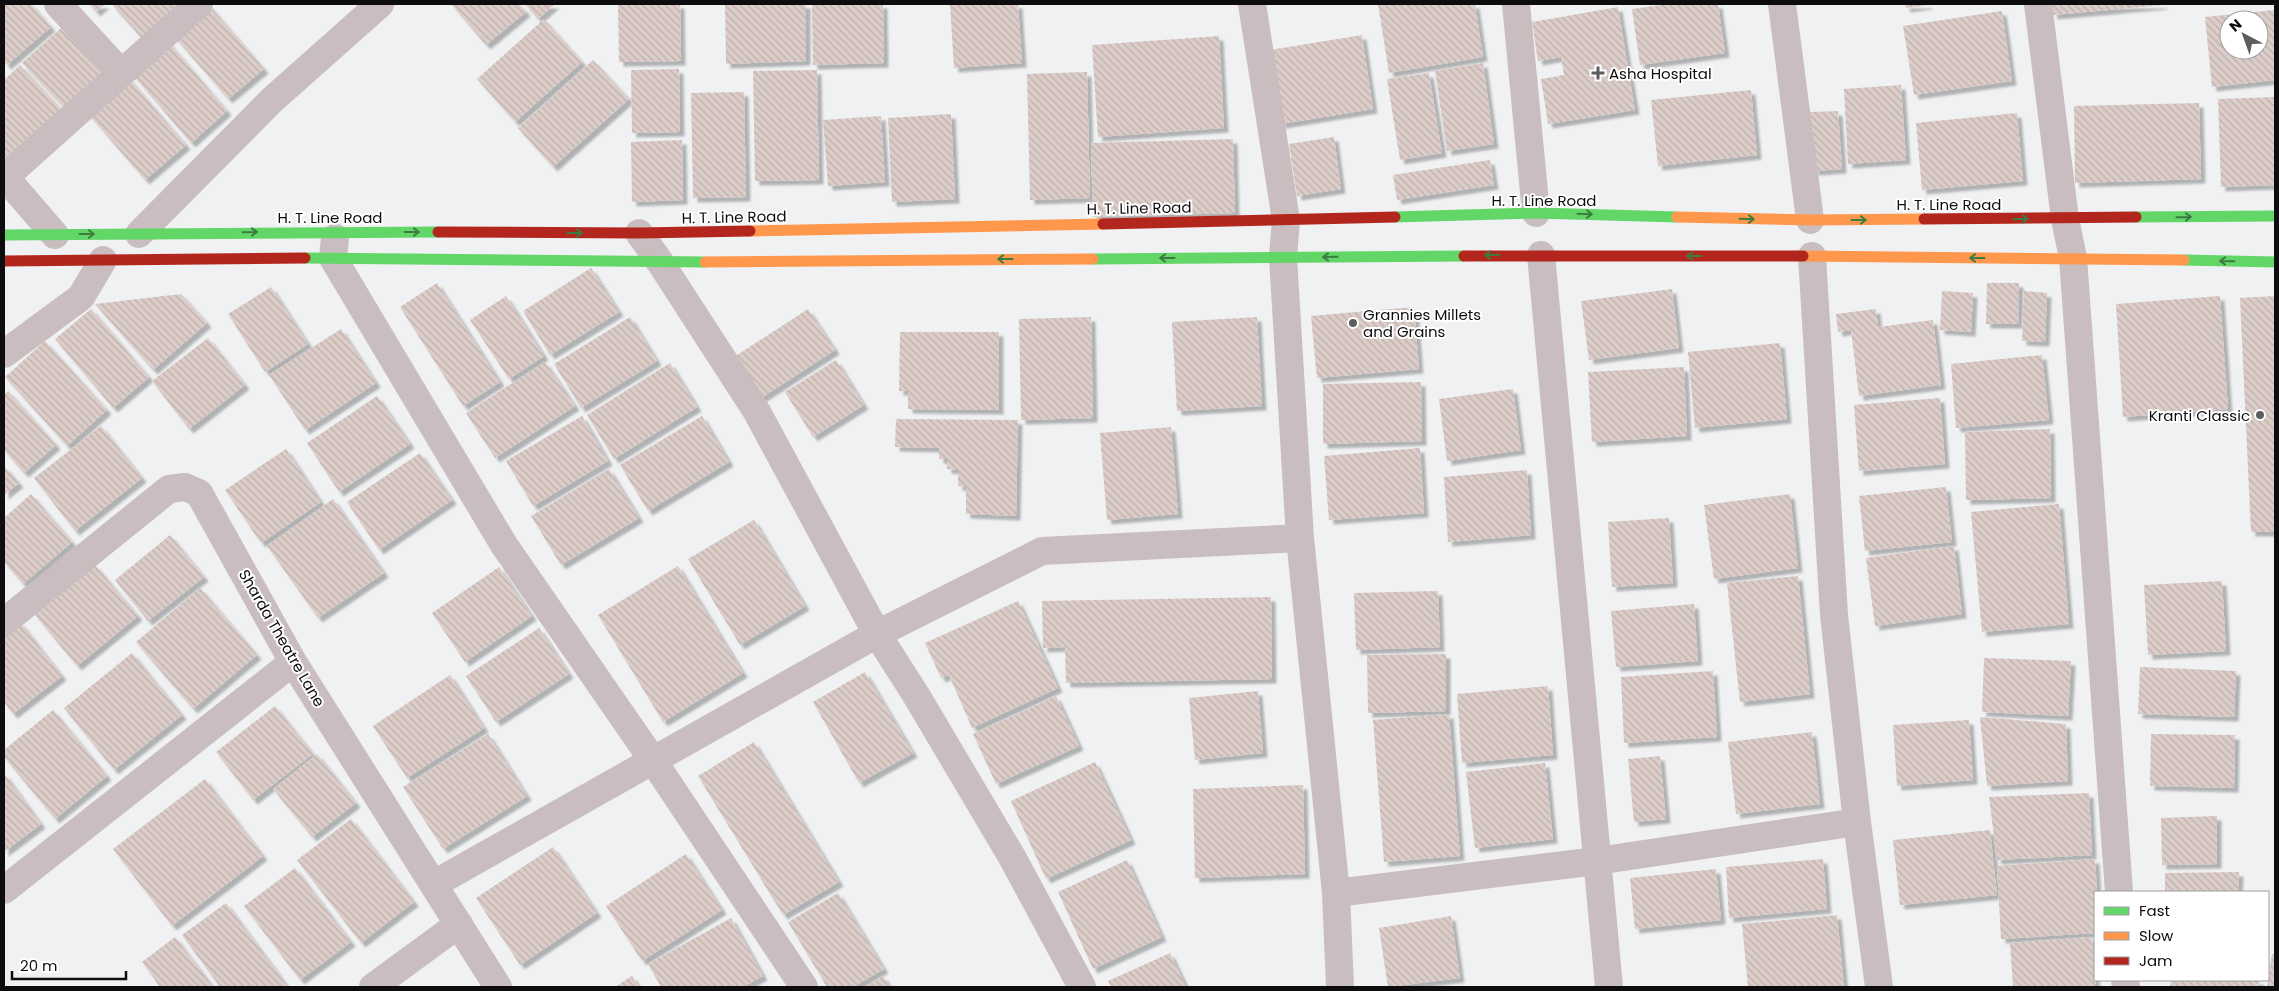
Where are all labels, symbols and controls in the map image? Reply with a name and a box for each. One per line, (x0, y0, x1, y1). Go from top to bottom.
north arrow (2219, 10, 2269, 60)
text: N (2225, 14, 2246, 36)
place label: Asha Hospital (1609, 63, 1712, 84)
marker: Asha Hospital (1591, 66, 1605, 80)
street label: H. T. Line Road (1492, 190, 1596, 211)
street label: H. T. Line Road (1897, 194, 2001, 215)
street label: H. T. Line Road (1086, 197, 1192, 219)
street label: H. T. Line Road (681, 206, 787, 228)
street label: H. T. Line Road (278, 207, 382, 228)
one-way arrow (1577, 210, 1593, 219)
one-way arrow (2175, 212, 2191, 222)
one-way arrow (1739, 214, 1755, 224)
one-way arrow (2012, 214, 2029, 224)
one-way arrow (1850, 215, 1866, 225)
one-way arrow (404, 227, 420, 237)
one-way arrow (242, 228, 258, 237)
one-way arrow (566, 228, 583, 238)
one-way arrow (79, 229, 95, 239)
one-way arrow (1485, 250, 1501, 260)
one-way arrow (1686, 251, 1702, 261)
one-way arrow (1322, 252, 1338, 262)
one-way arrow (1160, 253, 1176, 263)
one-way arrow (1969, 253, 1985, 263)
one-way arrow (997, 255, 1013, 264)
one-way arrow (2219, 257, 2235, 266)
place label: Grannies Millets and Grains (1363, 304, 1481, 342)
marker: Grannies Millets and Grains (1347, 317, 1359, 329)
place label: Kranti Classic (2149, 405, 2250, 426)
marker: Kranti Classic (2254, 409, 2266, 421)
street label: Sharda Theatre Lane (234, 565, 330, 711)
legend (2094, 891, 2269, 981)
text: Fast (2139, 900, 2170, 921)
text: Slow (2139, 925, 2174, 946)
scale bar (12, 948, 126, 980)
text: Jam (2139, 950, 2173, 971)
text: 20 m (20, 955, 58, 976)

